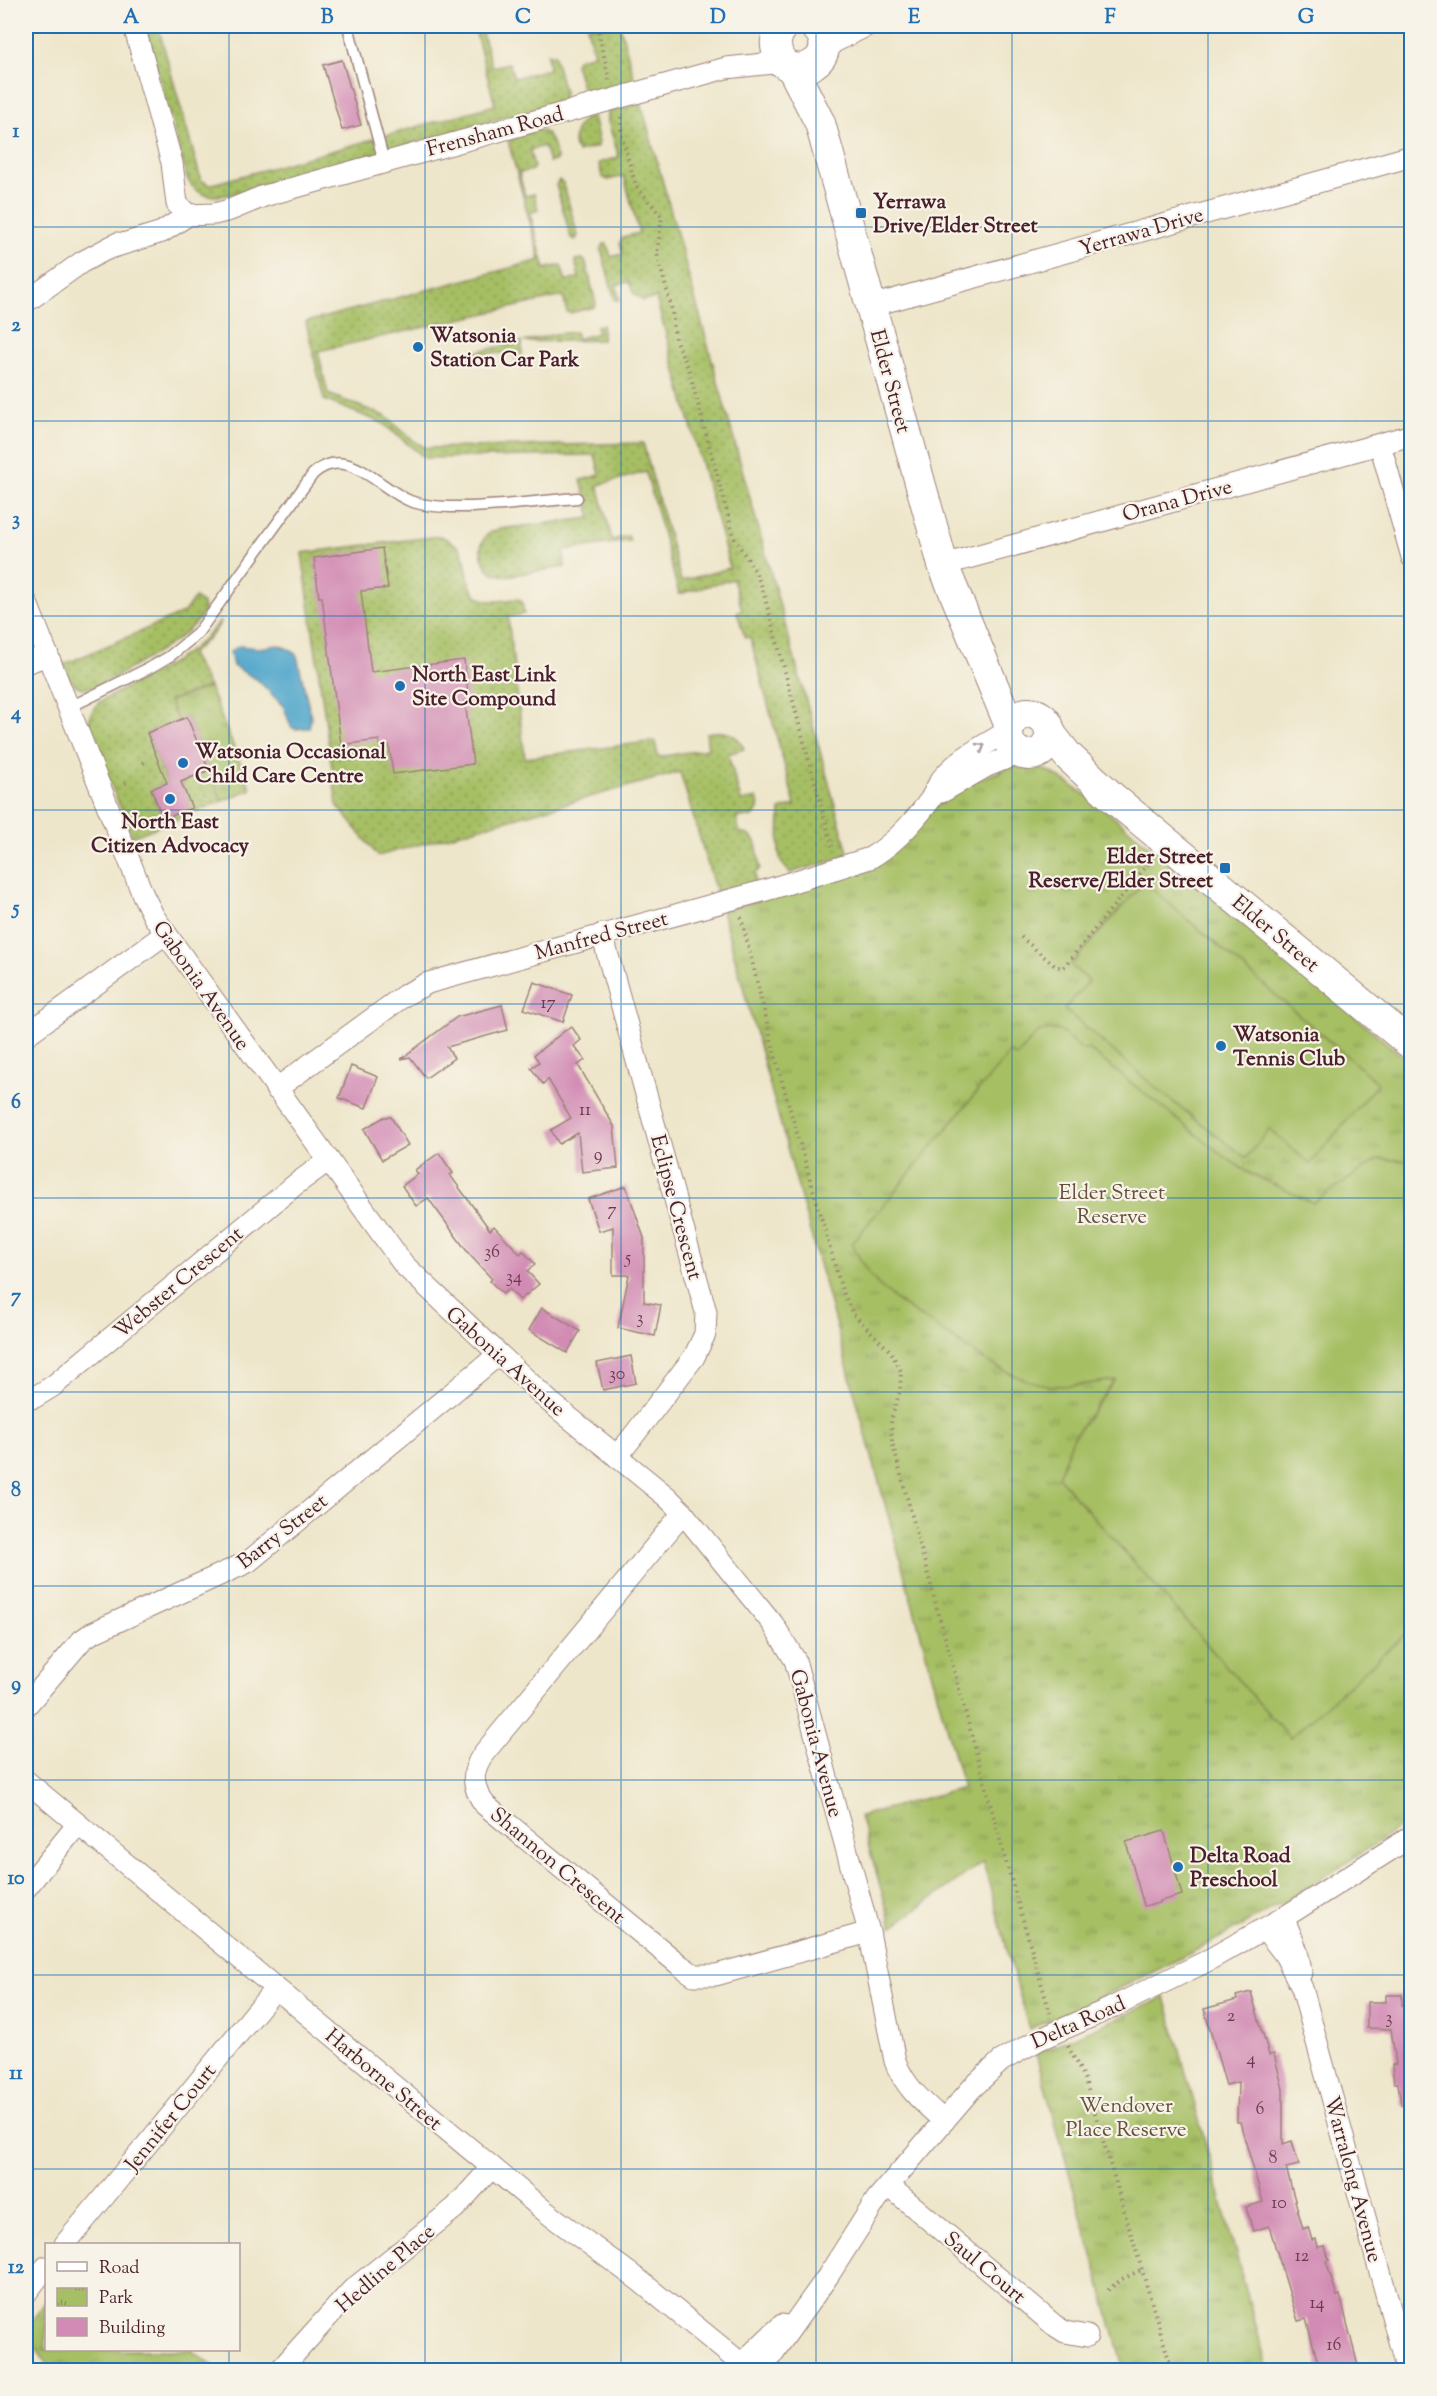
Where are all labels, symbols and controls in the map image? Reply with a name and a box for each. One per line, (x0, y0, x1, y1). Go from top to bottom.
text: A (123, 4, 140, 33)
text: B (321, 4, 334, 33)
text: C (515, 4, 531, 33)
text: D (710, 4, 726, 33)
text: E (908, 4, 921, 33)
text: F (1104, 4, 1116, 33)
text: G (1298, 4, 1315, 33)
street label: Frensham Road (424, 100, 567, 166)
text: 1 (13, 118, 20, 147)
place label: Yerrawa Drive/Elder Street (873, 188, 1038, 242)
street label: Yerrawa Drive (1076, 201, 1207, 265)
marker: Yerrawa Drive/Elder Street (854, 206, 868, 220)
text: 2 (11, 312, 21, 341)
place label: Watsonia Station Car Park (430, 322, 580, 376)
street label: Elder Street (861, 326, 917, 437)
marker: Watsonia Station Car Park (411, 340, 425, 354)
street label: Orana Drive (1119, 473, 1236, 531)
text: 3 (12, 506, 20, 535)
place label: North East Link Site Compound (412, 661, 557, 715)
marker: North East Link Site Compound (393, 679, 407, 693)
text: 4 (10, 700, 21, 729)
place label: Watsonia Occasional Child Care Centre (195, 738, 386, 792)
one-way arrow (975, 743, 985, 754)
marker: Watsonia Occasional Child Care Centre (176, 756, 190, 770)
marker: North East Citizen Advocacy (163, 792, 177, 806)
place label: North East Citizen Advocacy (91, 808, 250, 862)
place label: Elder Street Reserve/Elder Street (1029, 843, 1214, 897)
marker: Elder Street Reserve/Elder Street (1218, 861, 1232, 875)
street label: Elder Street (1224, 889, 1325, 980)
text: 5 (11, 895, 20, 924)
street label: Manfred Street (532, 905, 671, 969)
street label: Gabonia Avenue (144, 915, 256, 1057)
house number: 17 (540, 991, 556, 1017)
place label: Watsonia Tennis Club (1233, 1021, 1346, 1075)
marker: Watsonia Tennis Club (1214, 1039, 1228, 1053)
text: 6 (11, 1089, 21, 1118)
house number: 11 (579, 1098, 591, 1124)
street label: Eclipse Crescent (641, 1132, 709, 1283)
house number: 9 (594, 1143, 603, 1169)
park label: Elder Street Reserve (1059, 1179, 1165, 1233)
house number: 7 (607, 1198, 617, 1224)
street label: Webster Crescent (108, 1220, 251, 1347)
house number: 36 (484, 1240, 500, 1266)
house number: 5 (624, 1246, 631, 1272)
house number: 34 (506, 1265, 522, 1291)
text: 7 (11, 1283, 22, 1312)
street label: Gabonia Avenue (438, 1300, 571, 1425)
house number: 3 (636, 1306, 644, 1332)
house number: 30 (609, 1362, 625, 1388)
text: 8 (11, 1477, 21, 1506)
street label: Barry Street (232, 1488, 335, 1577)
street label: Gabonia Avenue (781, 1666, 849, 1821)
text: 9 (11, 1671, 21, 1700)
street label: Shannon Crescent (482, 1801, 631, 1932)
place label: Delta Road Preschool (1190, 1842, 1291, 1896)
marker: Delta Road Preschool (1171, 1860, 1185, 1874)
text: 10 (7, 1865, 25, 1894)
street label: Delta Road (1027, 1990, 1131, 2058)
house number: 2 (1227, 2004, 1236, 2030)
house number: 3 (1385, 2006, 1393, 2032)
street label: Harborne Street (317, 2022, 448, 2139)
house number: 4 (1246, 2047, 1256, 2073)
street label: Jennifer Court (118, 2058, 224, 2179)
text: 11 (9, 2060, 23, 2089)
park label: Wendover Place Reserve (1065, 2092, 1187, 2146)
street label: Warralong Avenue (1315, 2093, 1389, 2266)
house number: 6 (1256, 2097, 1265, 2123)
house number: 8 (1269, 2146, 1278, 2172)
house number: 10 (1271, 2191, 1287, 2217)
street label: Hedline Place (330, 2218, 443, 2321)
street label: Saul Court (936, 2225, 1031, 2312)
legend (45, 2243, 240, 2351)
house number: 12 (1295, 2244, 1310, 2270)
text: 12 (8, 2254, 25, 2283)
text: Road (99, 2256, 139, 2282)
text: Park (99, 2286, 134, 2312)
house number: 14 (1309, 2291, 1325, 2317)
text: Building (99, 2316, 165, 2342)
house number: 16 (1326, 2333, 1342, 2359)

